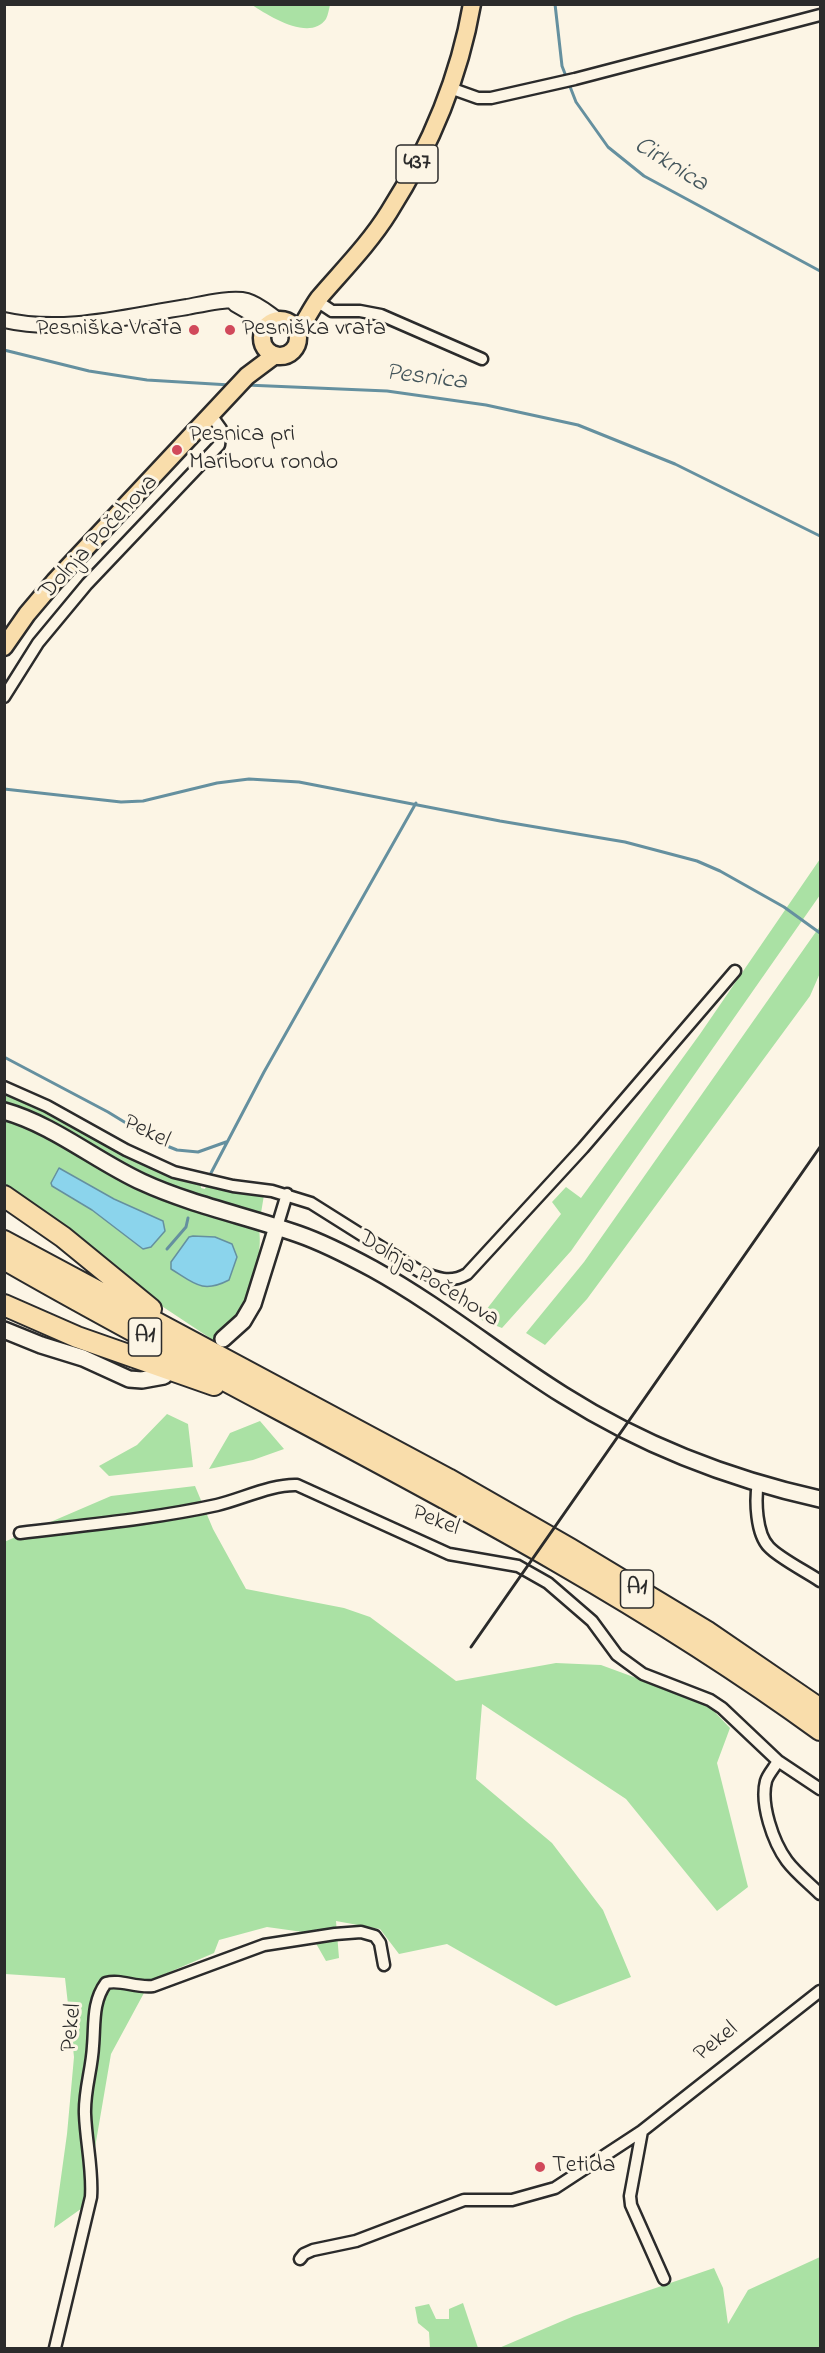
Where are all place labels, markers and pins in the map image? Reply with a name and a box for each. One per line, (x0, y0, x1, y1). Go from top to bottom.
place label: Pesniška Vrata (36, 316, 182, 344)
place label: Pesniška vrata (242, 316, 386, 344)
marker: Pesniška Vrata (187, 323, 201, 337)
marker: Pesniška vrata (223, 323, 237, 337)
place label: Pesnica pri Mariboru rondo (189, 422, 338, 478)
marker: Pesnica pri Mariboru rondo (170, 443, 184, 457)
place label: Tetida (552, 2153, 615, 2181)
marker: Tetida (533, 2160, 547, 2174)

